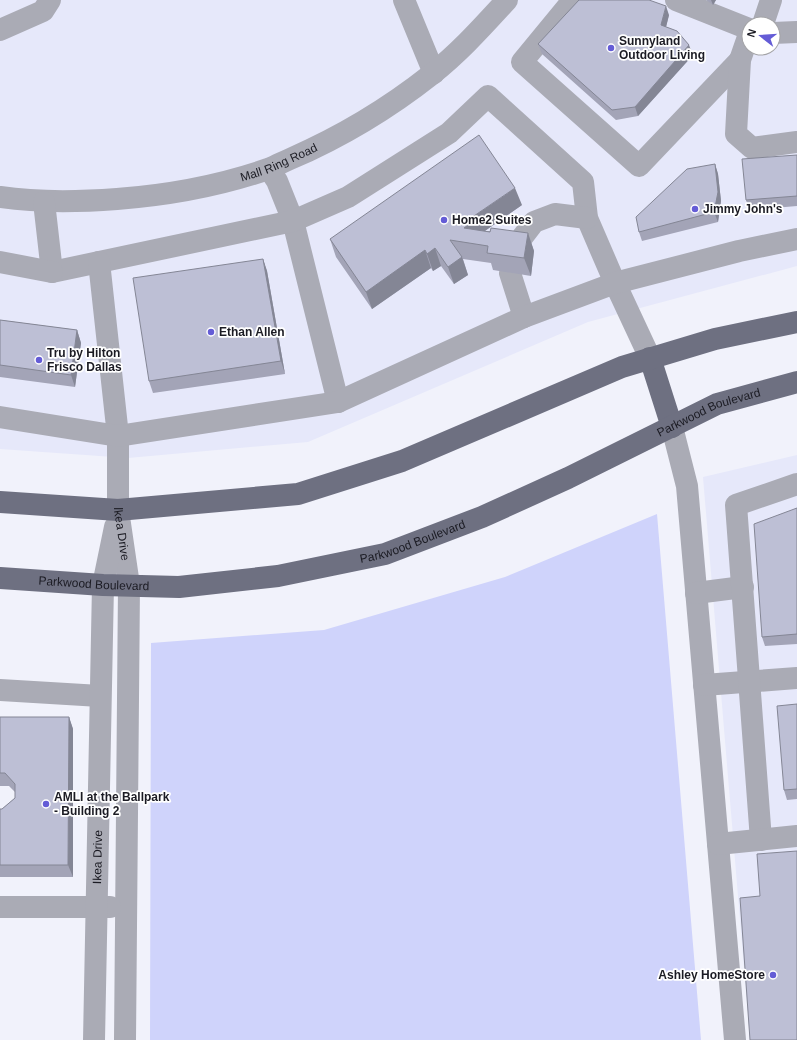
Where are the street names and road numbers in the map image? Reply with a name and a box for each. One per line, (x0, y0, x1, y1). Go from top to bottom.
street label: Mall Ring Road (239, 140, 320, 184)
street label: Parkwood Boulevard (655, 385, 762, 440)
street label: Ikea Drive (111, 507, 132, 562)
street label: Parkwood Boulevard (359, 517, 467, 566)
street label: Parkwood Boulevard (38, 574, 149, 593)
street label: Ikea Drive (90, 830, 105, 884)

